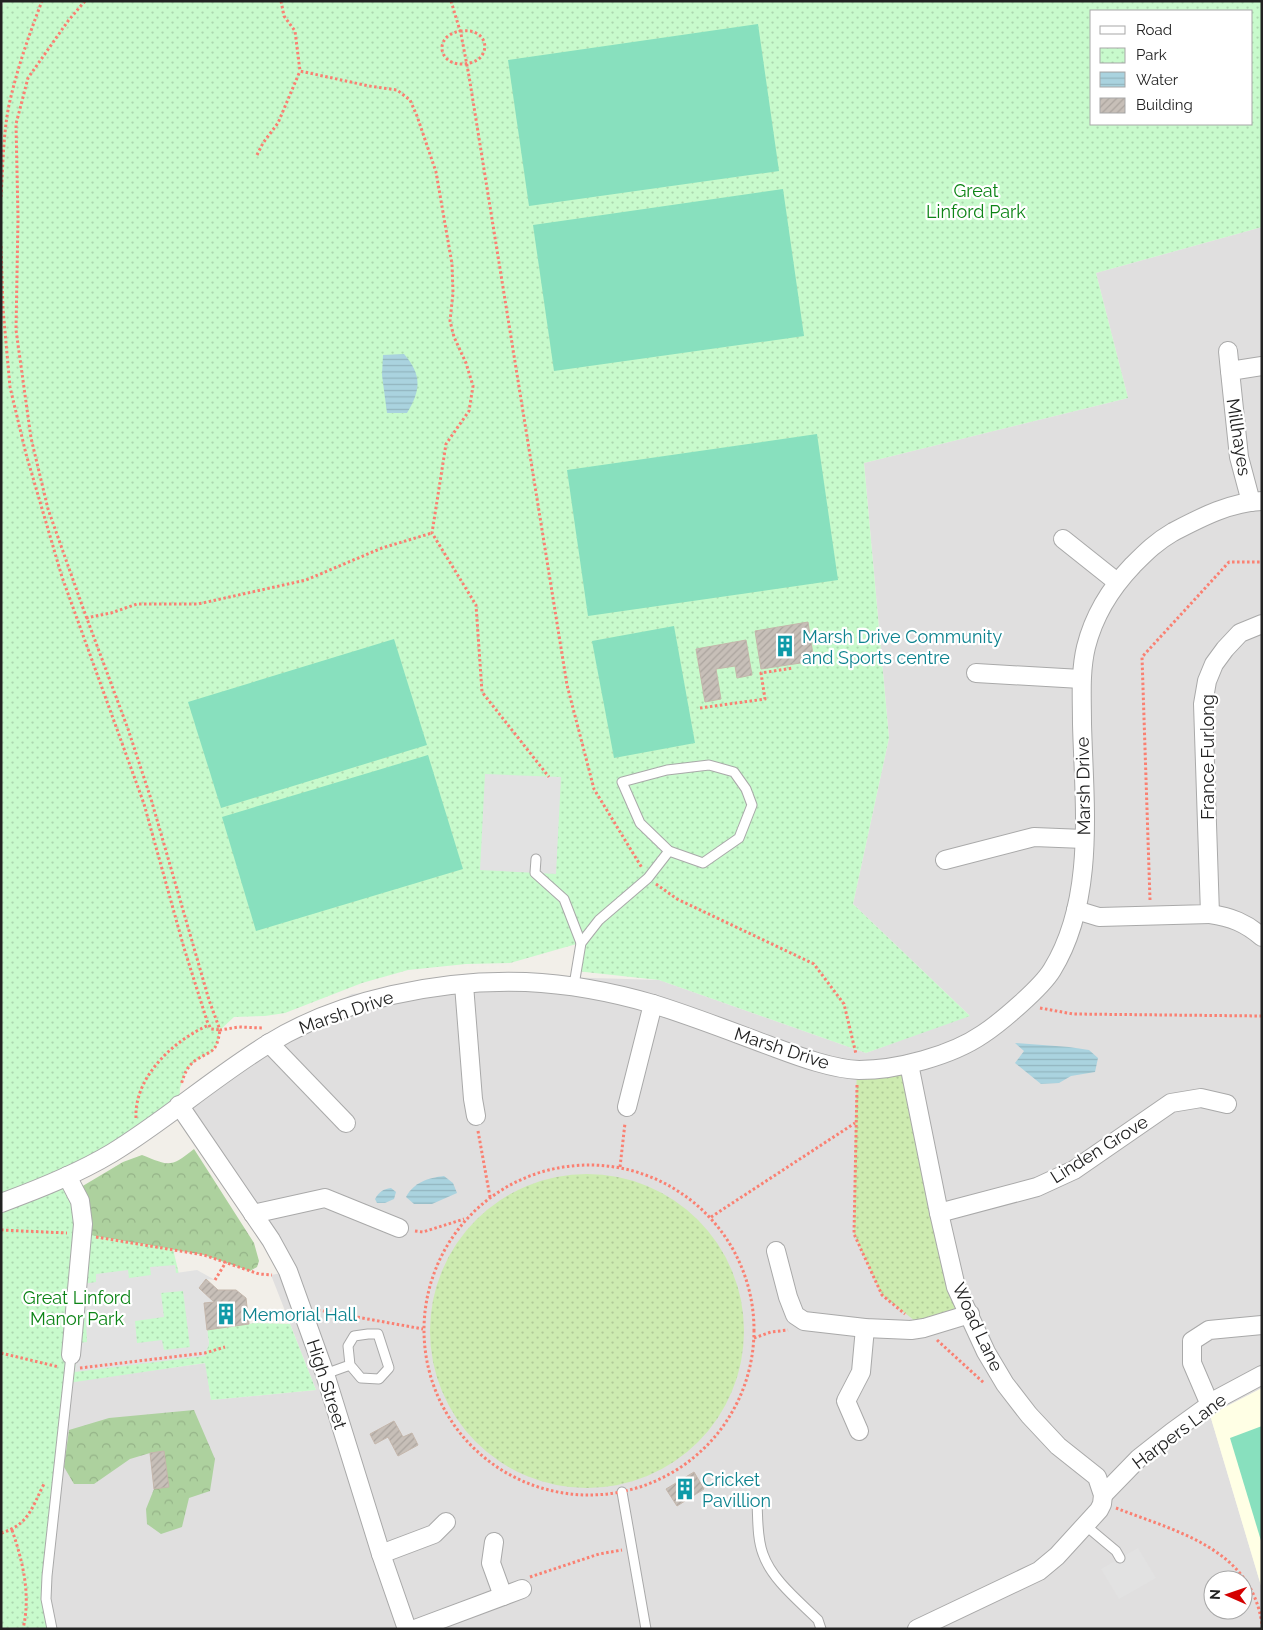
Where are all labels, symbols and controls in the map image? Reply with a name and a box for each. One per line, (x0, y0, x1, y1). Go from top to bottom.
legend (1090, 10, 1253, 125)
text: Road (1136, 21, 1172, 39)
text: Park (1136, 46, 1167, 64)
text: Water (1136, 71, 1179, 89)
text: Building (1136, 96, 1193, 114)
park label: Great Linford Park (926, 180, 1026, 222)
street label: Millhayes (1223, 397, 1256, 478)
place label: Marsh Drive Community and Sports centre (802, 626, 1002, 668)
building icon: Marsh Drive Community and Sports centre (772, 633, 798, 659)
street label: France Furlong (1197, 694, 1218, 820)
street label: Marsh Drive (1072, 736, 1094, 835)
street label: Marsh Drive (296, 986, 396, 1038)
street label: Marsh Drive (732, 1023, 833, 1073)
street label: Linden Grove (1046, 1110, 1152, 1187)
street label: Woad Lane (948, 1279, 1008, 1375)
park label: Great Linford Manor Park (23, 1287, 131, 1329)
building icon: Memorial Hall (213, 1301, 239, 1327)
place label: Memorial Hall (242, 1304, 357, 1325)
street label: High Street (303, 1336, 351, 1432)
street label: Harpers Lane (1128, 1389, 1230, 1473)
place label: Cricket Pavillion (702, 1469, 771, 1511)
building icon: Cricket Pavillion (672, 1476, 698, 1502)
north arrow (1203, 1570, 1253, 1620)
text: N (1207, 1589, 1223, 1600)

